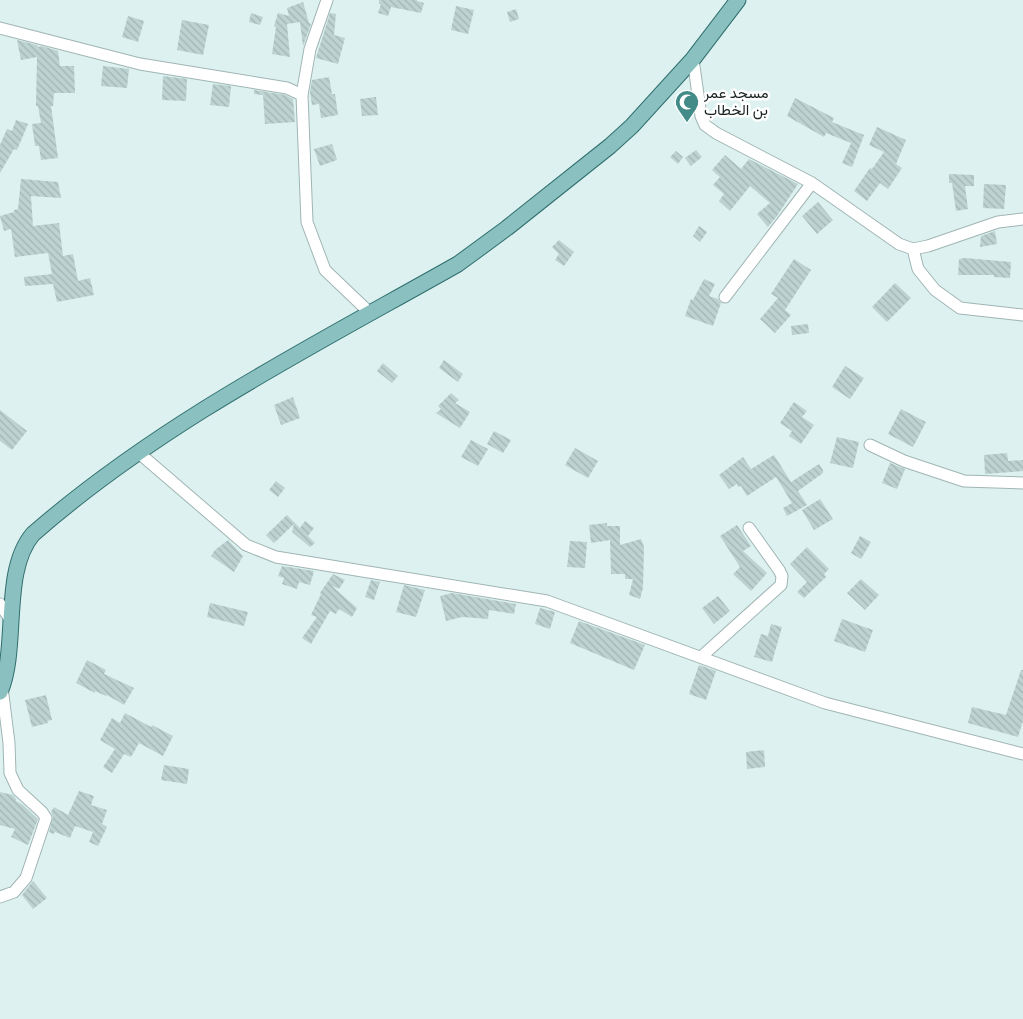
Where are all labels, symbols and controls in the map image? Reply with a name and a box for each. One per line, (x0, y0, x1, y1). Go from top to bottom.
place label: مسجد عمر بن الخطاب (703, 84, 769, 120)
mosque icon: مسجد عمر بن الخطاب (674, 89, 700, 123)

